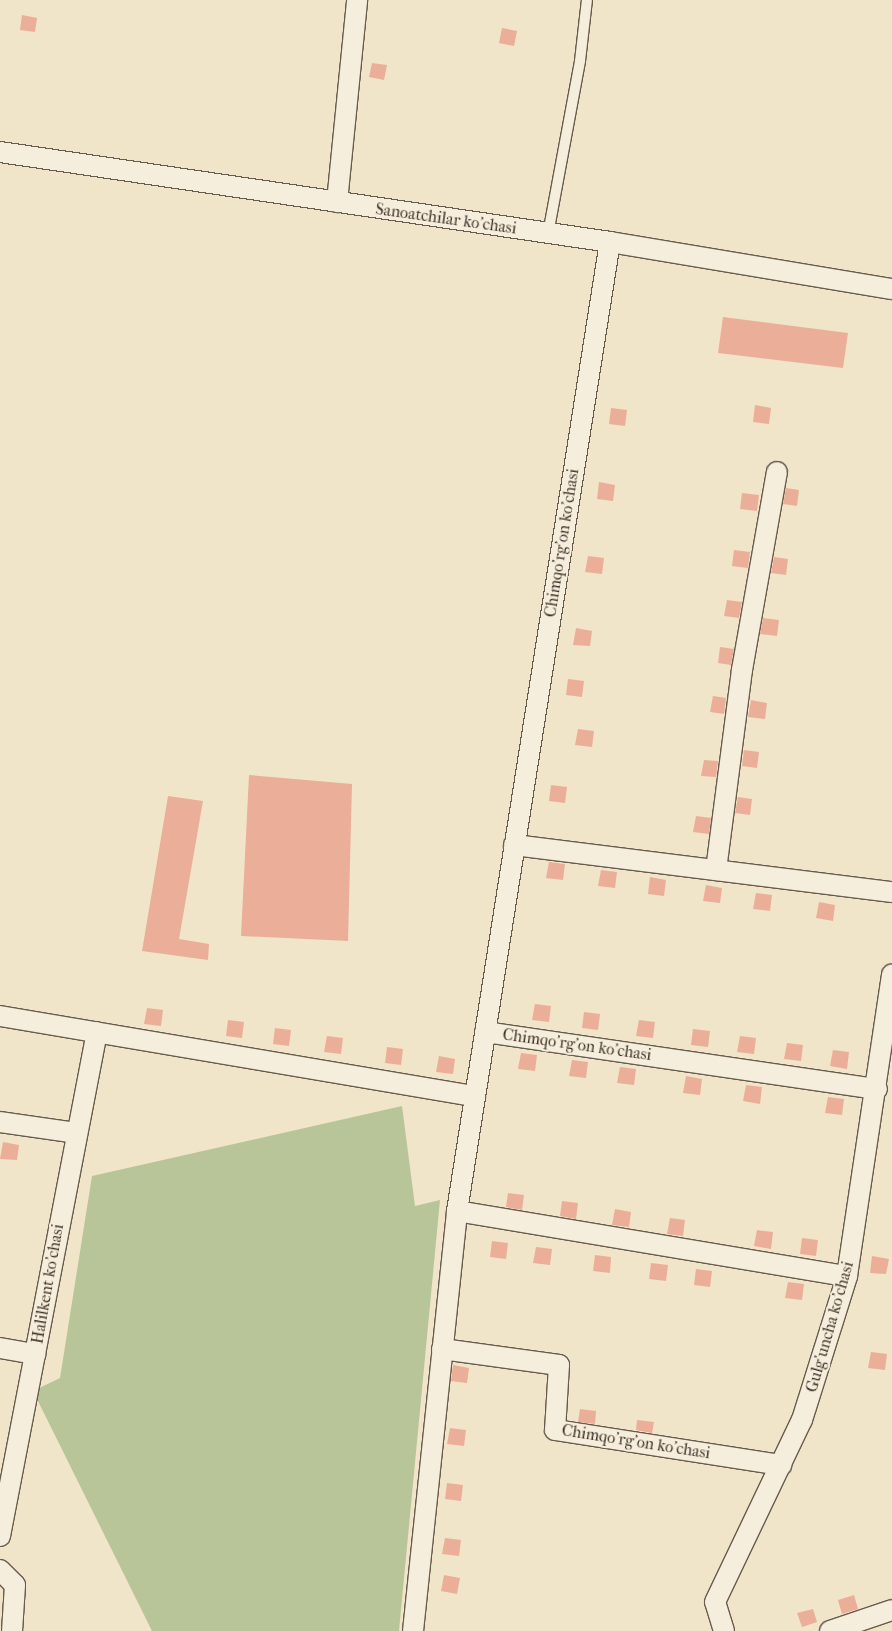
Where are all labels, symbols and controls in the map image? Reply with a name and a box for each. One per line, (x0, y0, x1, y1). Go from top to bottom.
street label: Sanoatchilar ko'chasi (374, 200, 518, 238)
street label: Chimqo'rg'on ko'chasi (541, 467, 583, 619)
street label: Chimqo'rg'on ko'chasi (501, 1025, 653, 1065)
street label: Halilkent ko'chasi (28, 1223, 68, 1345)
street label: Gulg'uncha ko'chasi (802, 1259, 858, 1395)
street label: Chimqo'rg'on ko'chasi (560, 1421, 712, 1463)

